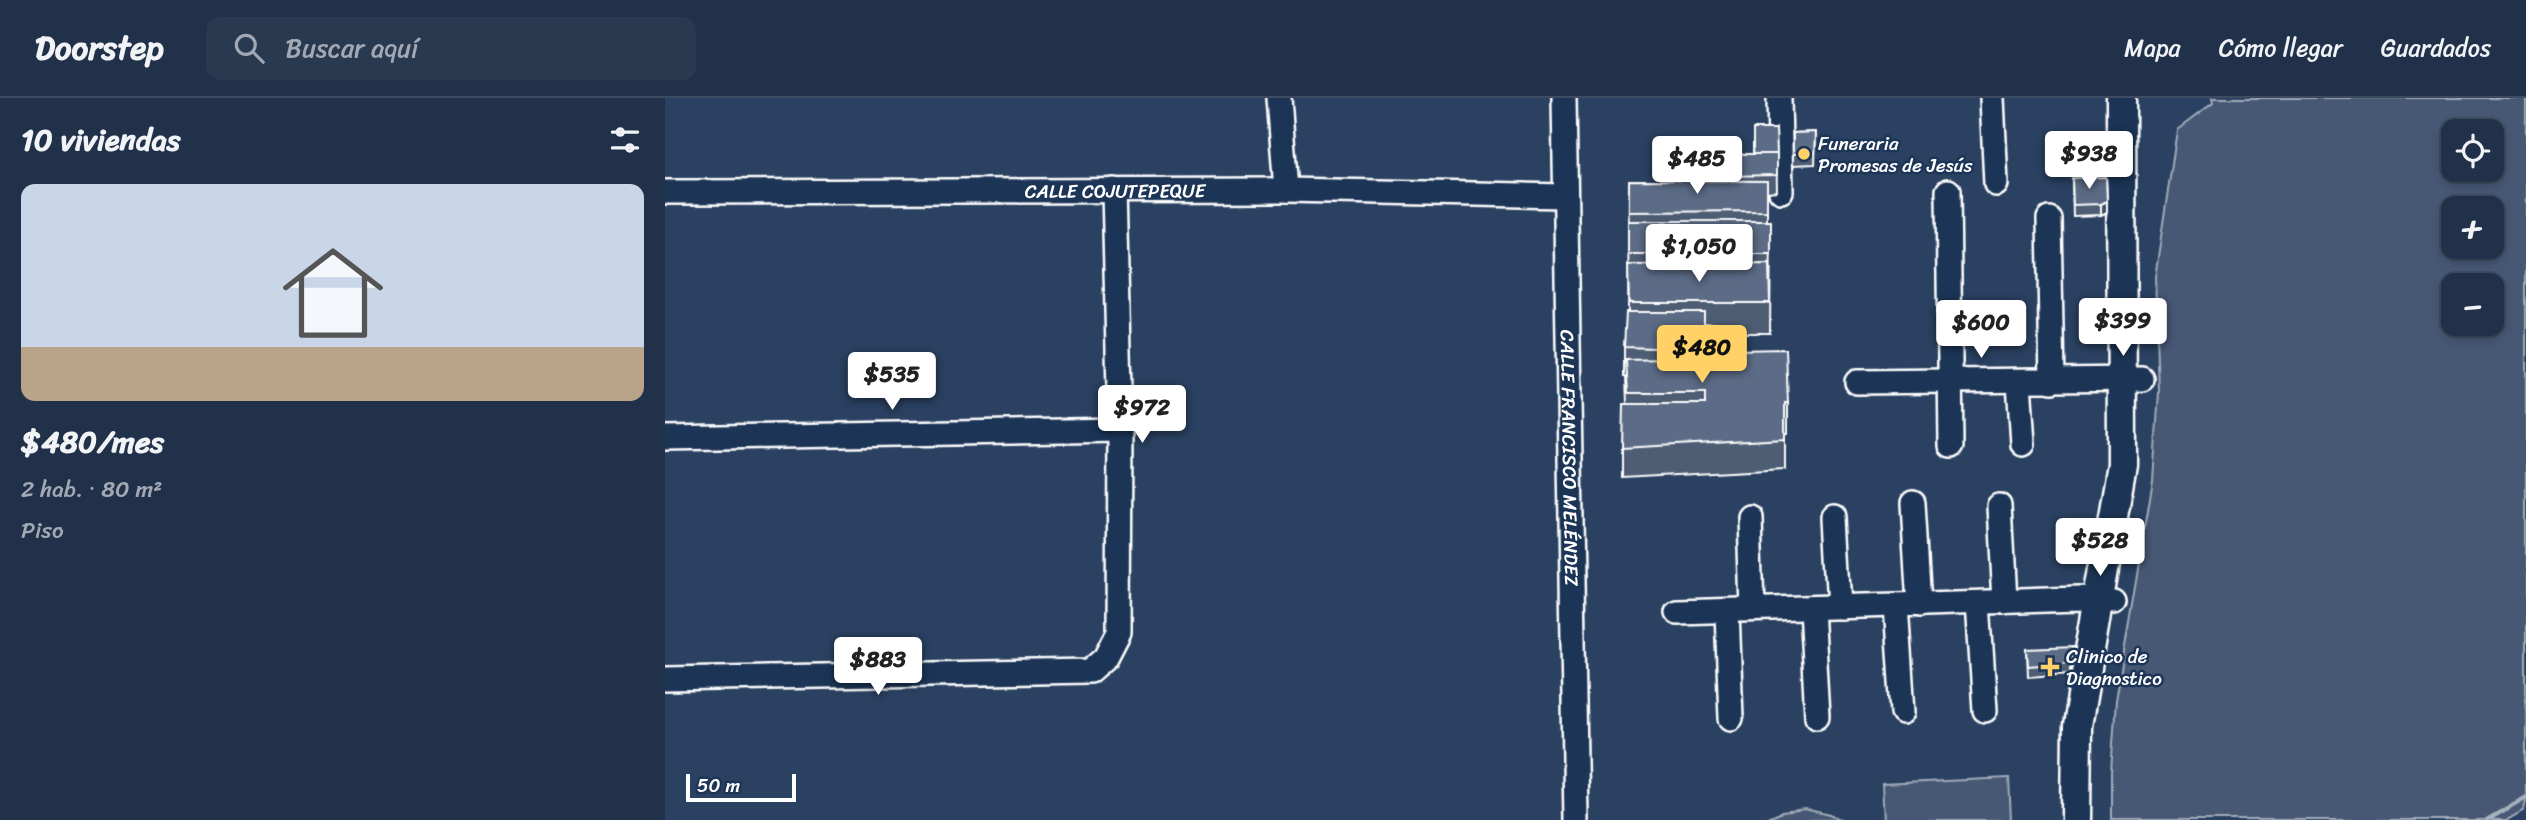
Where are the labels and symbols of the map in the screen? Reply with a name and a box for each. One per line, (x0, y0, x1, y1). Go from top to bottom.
place label: Funeraria Promesas de Jesús (1818, 127, 1973, 182)
pin: $938 (2048, 132, 2130, 191)
pin: $485 (1656, 136, 1738, 196)
marker: Funeraria Promesas de Jesús (1796, 146, 1812, 162)
street label: CALLE COJUTEPEQUE (1025, 174, 1207, 208)
pin: $1,050 (1642, 225, 1756, 284)
pin: $399 (2082, 299, 2164, 358)
pin: $600 (1940, 300, 2022, 360)
pin: $480 (1661, 326, 1743, 385)
street label: CALLE FRANCISCO MELÉNDEZ (1551, 329, 1588, 587)
pin: $535 (851, 352, 933, 412)
pin: $972 (1101, 386, 1183, 445)
pin: $528 (2059, 518, 2141, 578)
pin: $883 (837, 638, 919, 697)
place label: Clinico de Diagnostico (2066, 640, 2162, 695)
marker: Clinico de Diagnostico (2040, 657, 2060, 677)
scale bar (686, 771, 796, 803)

